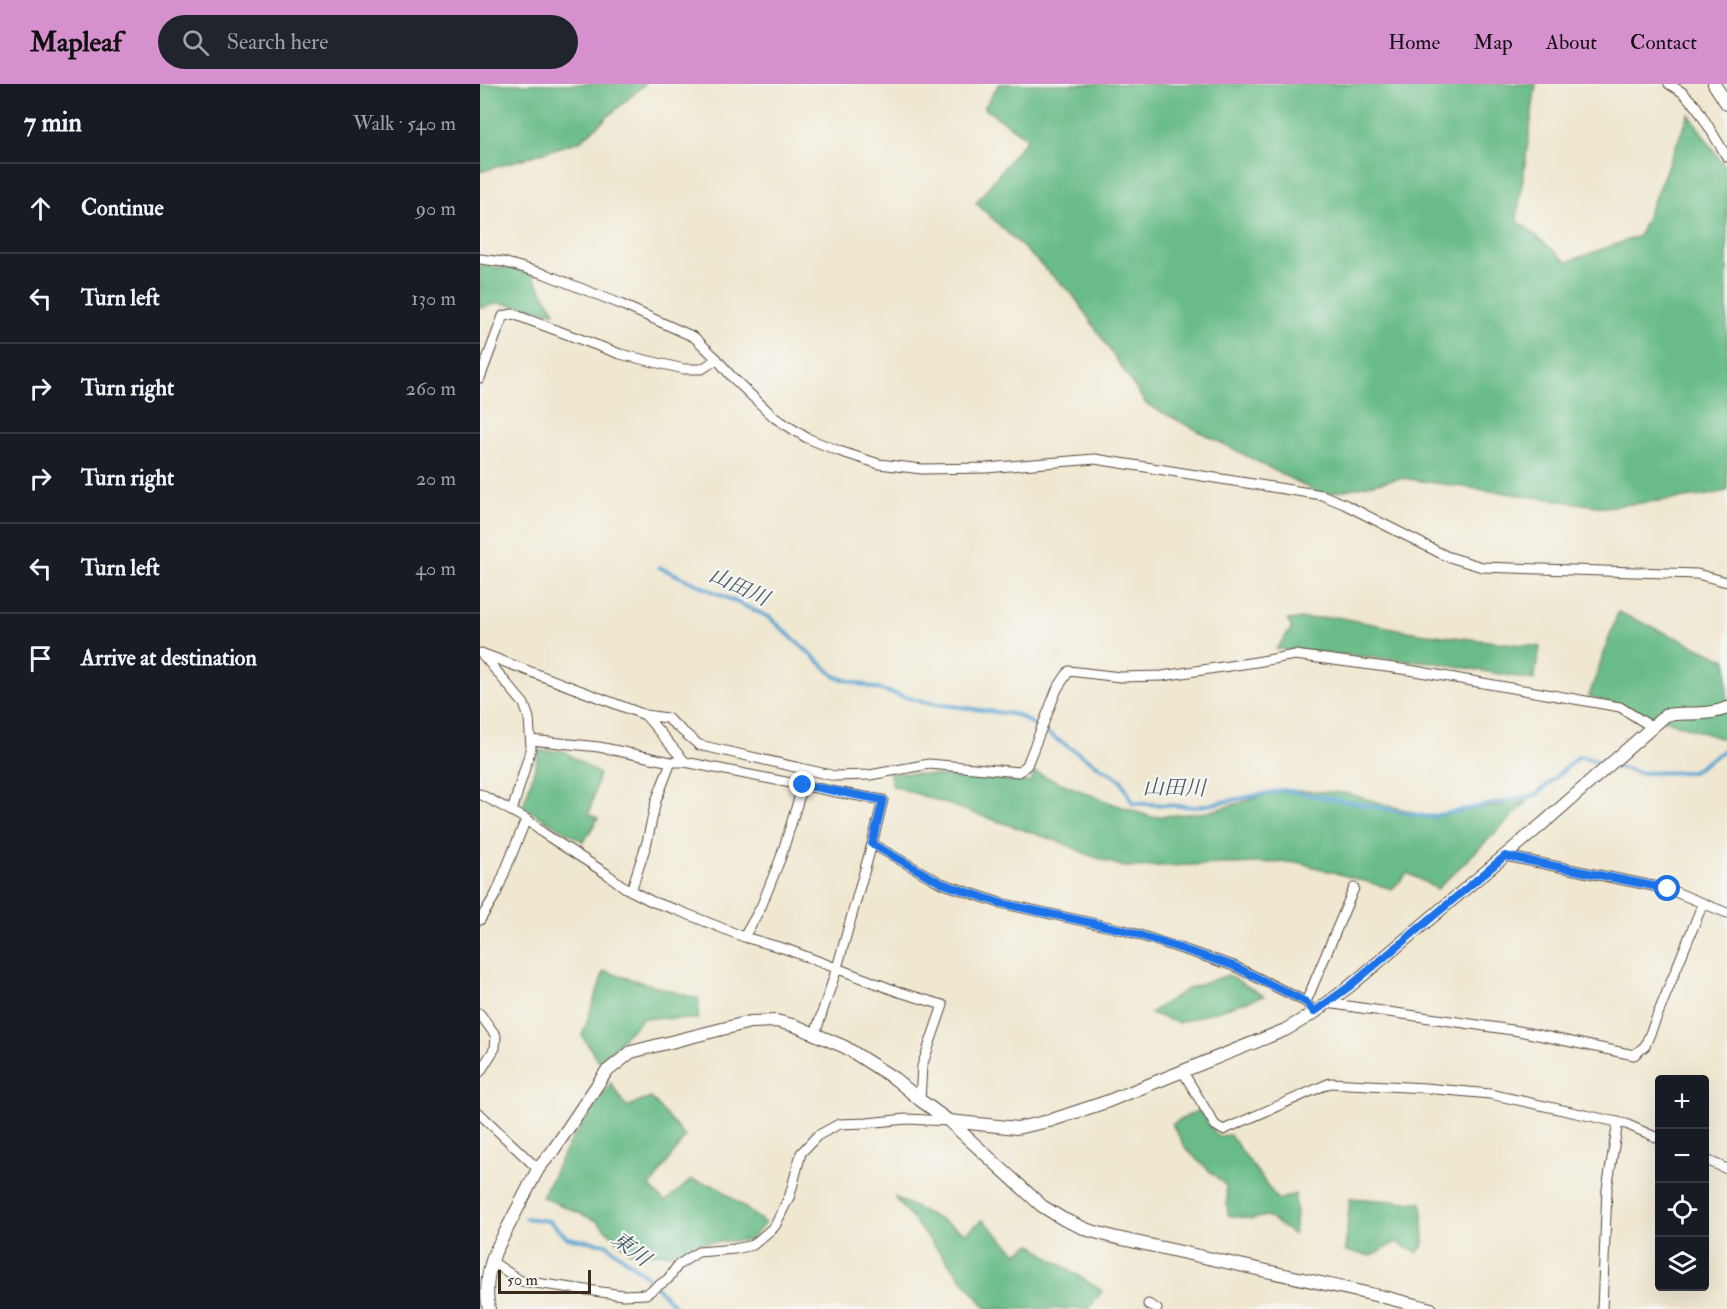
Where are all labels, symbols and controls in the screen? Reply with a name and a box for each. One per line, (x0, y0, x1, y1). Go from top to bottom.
search box (158, 15, 578, 69)
text: Mapleaf (30, 25, 122, 60)
icon: search (179, 26, 212, 59)
text: Search here (227, 28, 328, 56)
text: Home (1388, 29, 1440, 56)
text: Map (1473, 29, 1513, 56)
text: About (1546, 29, 1597, 56)
text: Contact (1630, 29, 1697, 56)
text: 7 min (24, 107, 82, 139)
text: Walk · 540 m (353, 111, 456, 136)
icon: ahead (24, 192, 57, 225)
text: Continue (81, 194, 164, 222)
text: 90 m (416, 196, 456, 221)
icon: left (24, 282, 57, 315)
text: Turn left (81, 284, 160, 312)
text: 130 m (411, 286, 456, 311)
icon: right (24, 372, 57, 405)
text: Turn right (81, 374, 174, 402)
text: 260 m (406, 376, 456, 401)
icon: right (24, 462, 57, 495)
text: Turn right (81, 464, 174, 492)
text: 20 m (416, 466, 456, 491)
icon: left (24, 552, 57, 585)
text: Turn left (81, 554, 160, 582)
text: 40 m (415, 556, 456, 581)
water label: 山田川 (705, 561, 775, 613)
icon: arrive (24, 642, 57, 675)
text: Arrive at destination (81, 644, 257, 672)
route end (789, 771, 815, 797)
water label: 山田川 (1142, 774, 1208, 802)
route start (1654, 875, 1680, 901)
map controls (1655, 1075, 1709, 1291)
button: + (1655, 1075, 1709, 1129)
button: − (1655, 1129, 1709, 1183)
button: locate (1655, 1183, 1709, 1237)
water label: 東川 (606, 1225, 657, 1274)
button: layers (1655, 1237, 1709, 1291)
scale bar (498, 1267, 591, 1294)
text: 50 m (507, 1270, 538, 1290)

